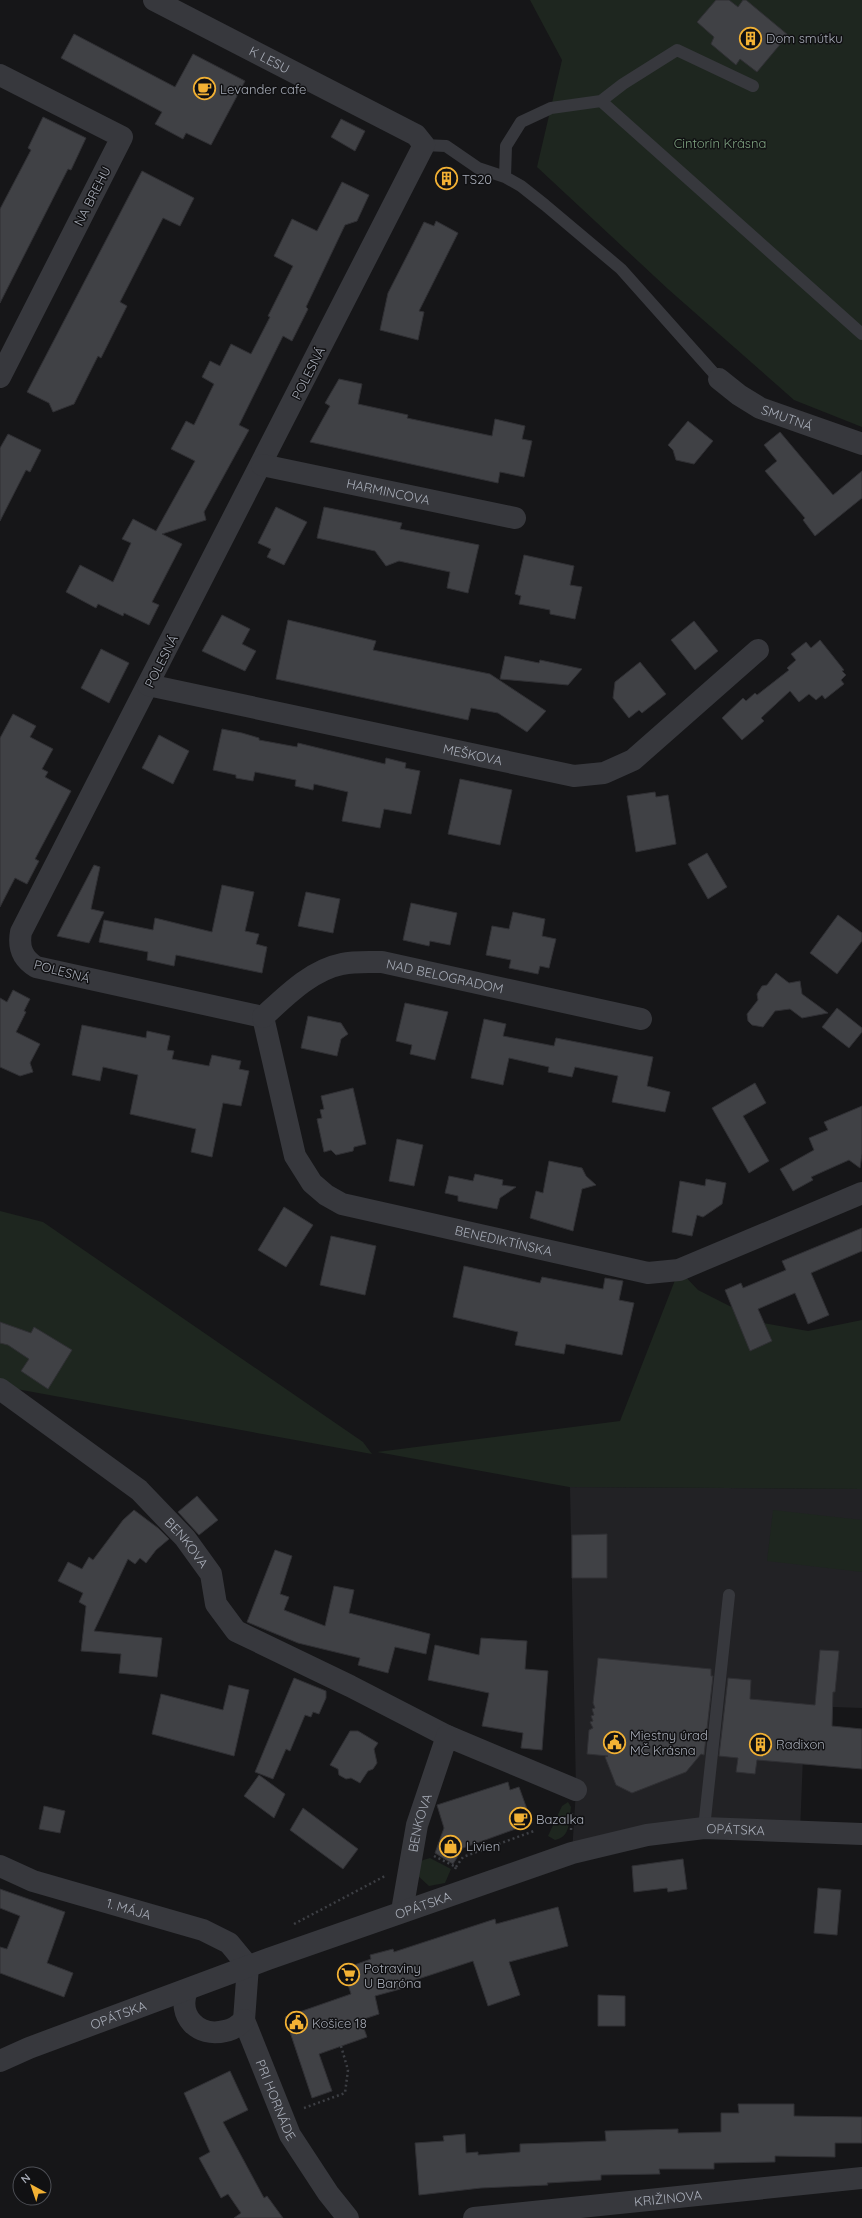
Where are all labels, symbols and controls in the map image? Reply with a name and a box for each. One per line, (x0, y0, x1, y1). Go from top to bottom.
building icon: Dom smútku (737, 25, 763, 51)
place label: Dom smútku (766, 30, 843, 46)
street label: K LESU (247, 43, 292, 77)
cafe icon: Levander cafe (191, 76, 217, 102)
place label: Levander cafe (220, 81, 306, 97)
park label: Cintorín Krásna (674, 135, 766, 151)
street label: NA BREHU (70, 164, 114, 228)
building icon: TS20 (434, 166, 460, 192)
place label: TS20 (462, 171, 492, 187)
street label: POLESNÁ (288, 343, 328, 402)
street label: SMUTNÁ (759, 401, 815, 434)
street label: HARMINCOVA (345, 475, 432, 508)
street label: POLESNÁ (141, 631, 181, 690)
street label: MEŠKOVA (442, 740, 504, 769)
street label: NAD BELOGRADOM (385, 955, 505, 997)
street label: POLESNÁ (32, 956, 92, 986)
street label: BENEDIKTÍNSKA (453, 1222, 554, 1259)
street label: BENKOVA (162, 1514, 212, 1571)
place label: Miestny úrad MČ Krásna (630, 1727, 708, 1758)
public building icon: Miestny úrad MČ Krásna (601, 1729, 627, 1755)
building icon: Radixon (748, 1731, 774, 1757)
place label: Radixon (776, 1736, 825, 1752)
street label: BENKOVA (404, 1791, 435, 1853)
cafe icon: Bazalka (507, 1806, 533, 1832)
place label: Bazalka (536, 1811, 584, 1827)
street label: OPÁTSKA (706, 1820, 766, 1838)
shop icon: Livien (437, 1833, 463, 1859)
place label: Livien (466, 1838, 500, 1854)
street label: OPÁTSKA (393, 1888, 454, 1922)
street label: 1. MÁJA (105, 1895, 154, 1923)
place label: Potraviny U Baróna (364, 1960, 421, 1991)
supermarket icon: Potraviny U Baróna (336, 1962, 362, 1988)
street label: OPÁTSKA (88, 1997, 149, 2032)
public building icon: Košice 18 (283, 2010, 309, 2036)
place label: Košice 18 (312, 2015, 367, 2031)
street label: PRI HORNÁDE (252, 2057, 299, 2144)
north arrow (12, 2166, 52, 2206)
text: N (18, 2170, 33, 2186)
street label: KRIŽINOVA (633, 2186, 703, 2209)

